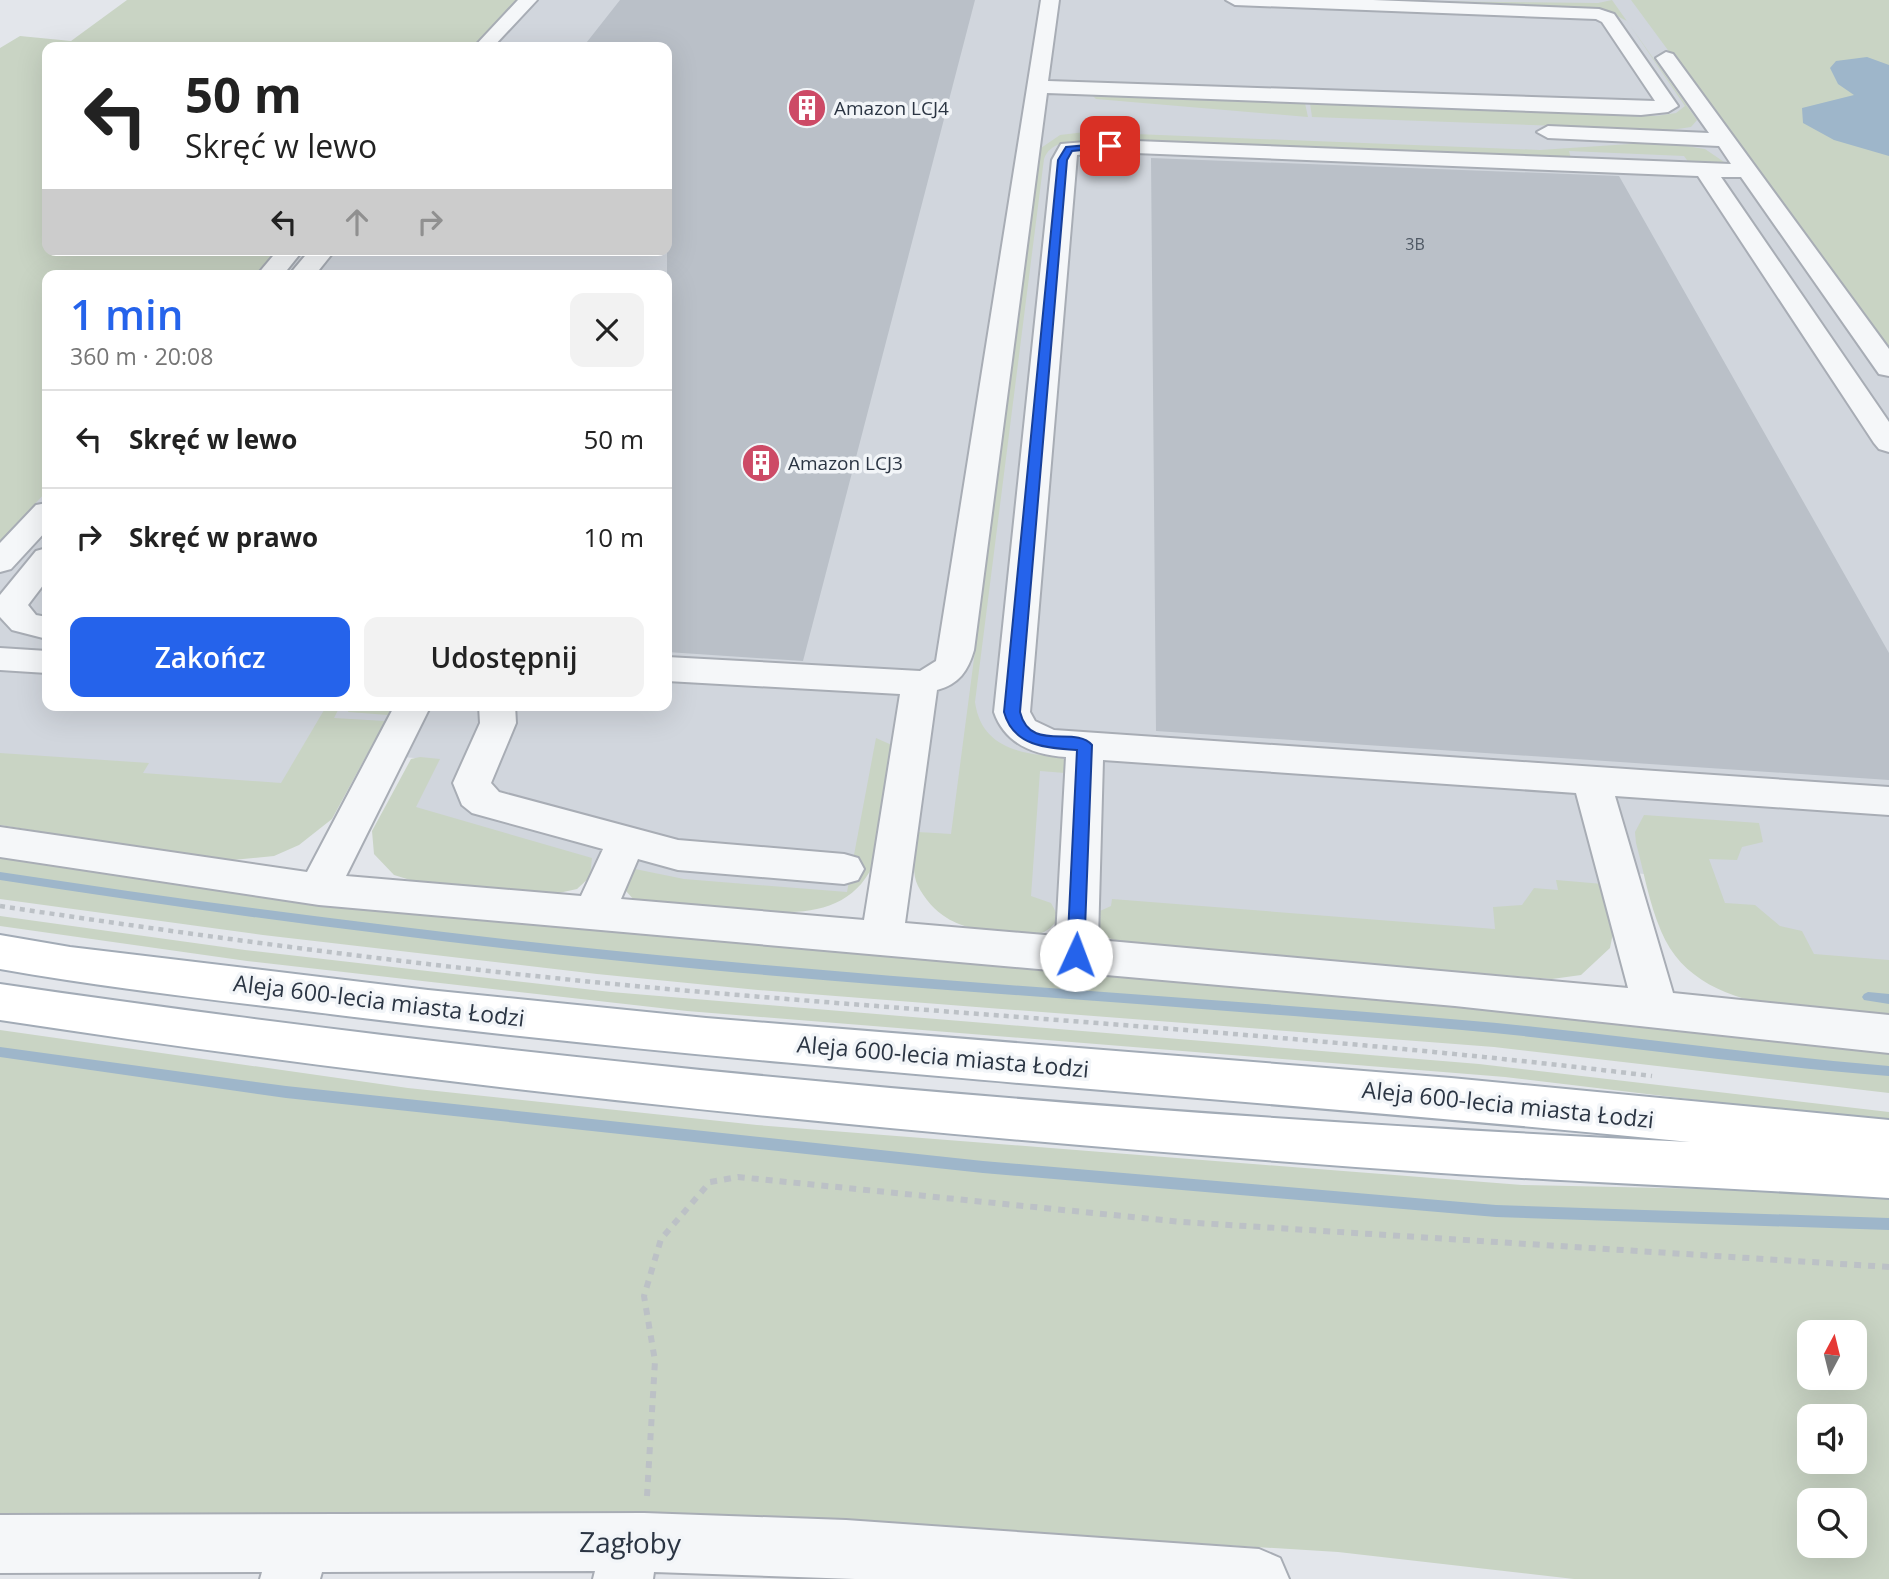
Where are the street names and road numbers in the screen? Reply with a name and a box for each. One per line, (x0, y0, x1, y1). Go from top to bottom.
street label: Aleja 600-lecia miasta Łodzi (232, 966, 527, 1034)
street label: Aleja 600-lecia miasta Łodzi (796, 1027, 1091, 1085)
street label: Aleja 600-lecia miasta Łodzi (1361, 1073, 1656, 1135)
street label: Zagłoby (579, 1522, 682, 1562)

